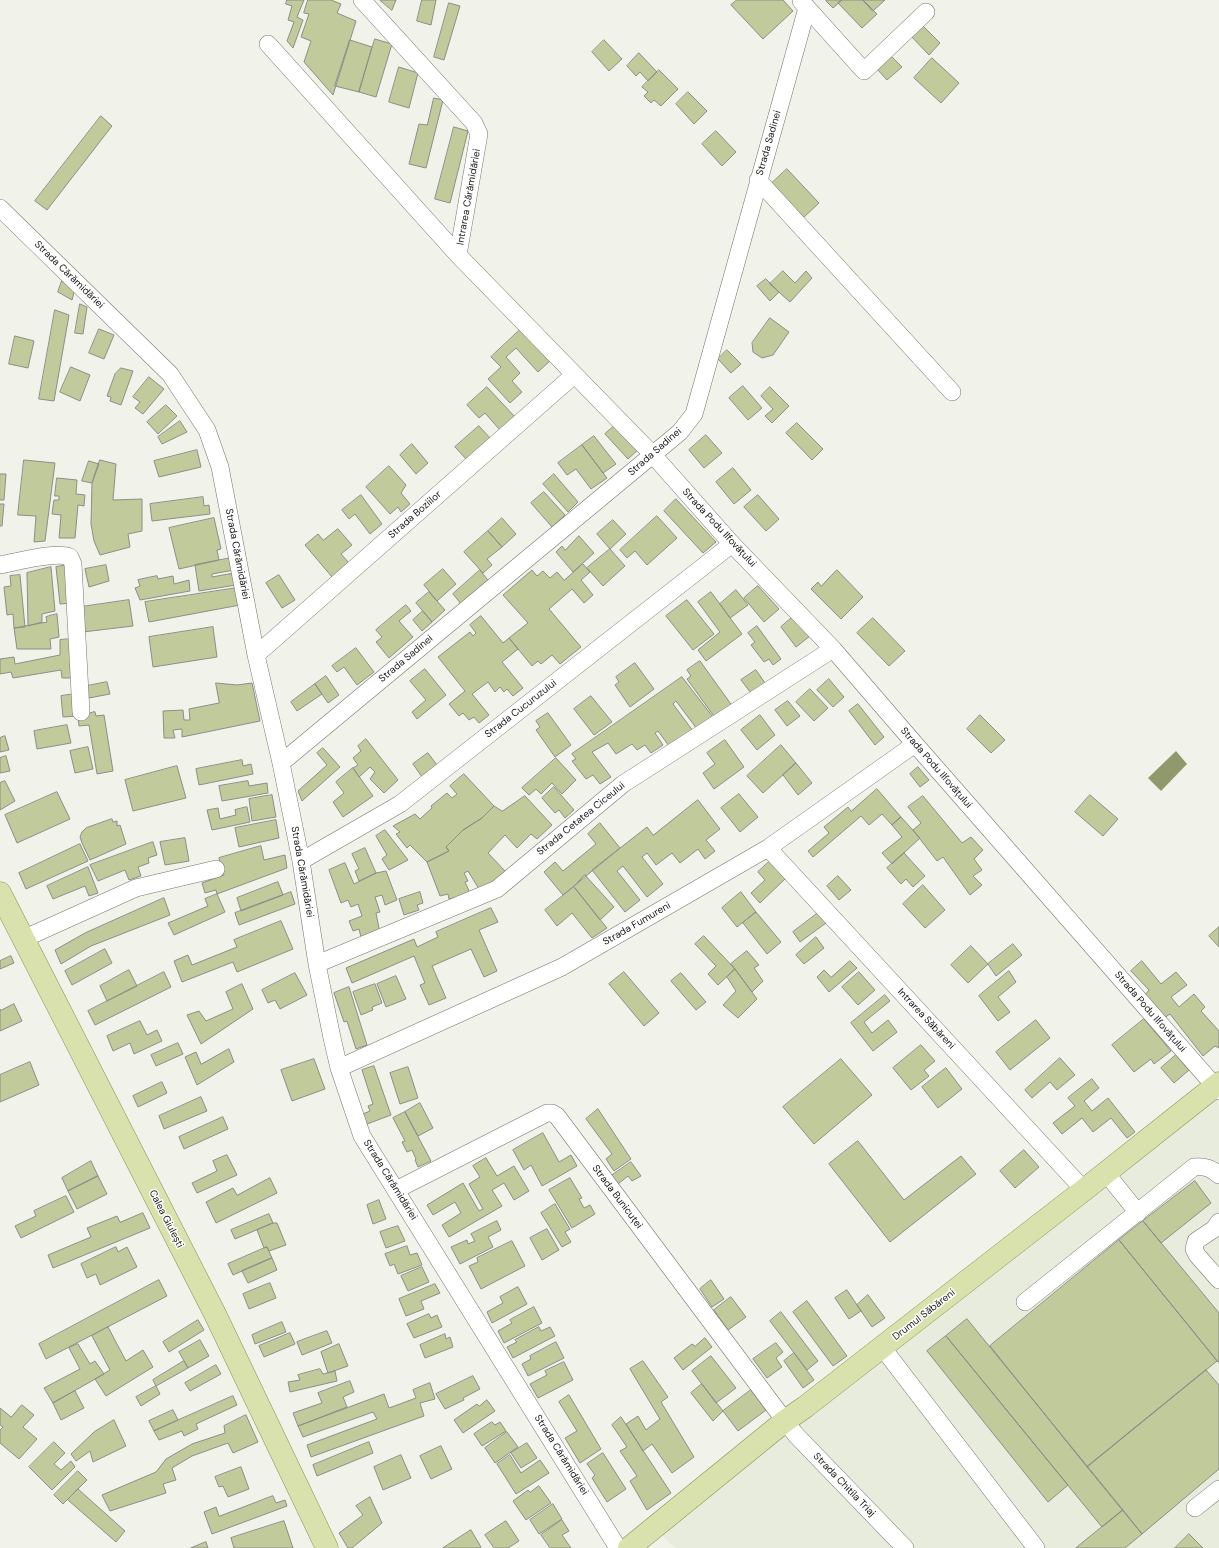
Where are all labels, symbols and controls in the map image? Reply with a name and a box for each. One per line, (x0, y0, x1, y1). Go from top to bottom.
street label: Strada Sadinei (754, 109, 784, 177)
street label: Intrarea Cărămidăriei (455, 148, 483, 246)
street label: Strada Cărămidăriei (32, 239, 106, 311)
street label: Strada Sadinei (626, 426, 684, 478)
street label: Strada Podu Ilfovățului (679, 486, 759, 570)
street label: Strada Boziilor (386, 489, 444, 541)
street label: Strada Cărămidăriei (222, 508, 252, 600)
street label: Strada Sadinei (376, 633, 436, 685)
street label: Strada Cucuruzului (483, 677, 559, 741)
street label: Strada Podu Ilfovățului (898, 725, 974, 811)
street label: Strada Cetatea Ciceului (535, 780, 627, 858)
street label: Strada Cărămidăriei (288, 826, 316, 918)
street label: Strada Fumureni (601, 900, 673, 948)
street label: Strada Podu Ilfovățului (1112, 969, 1188, 1055)
street label: Intrarea Săbăreni (895, 986, 957, 1052)
street label: Strada Cărămidăriei (360, 1138, 420, 1222)
street label: Strada Bunicuței (589, 1163, 645, 1231)
street label: Calea Giulești (146, 1188, 186, 1250)
street label: Drumul Săbăreni (890, 1287, 958, 1343)
street label: Strada Cărămidăriei (531, 1413, 591, 1497)
street label: Strada Chitila Triaj (810, 1451, 878, 1519)

